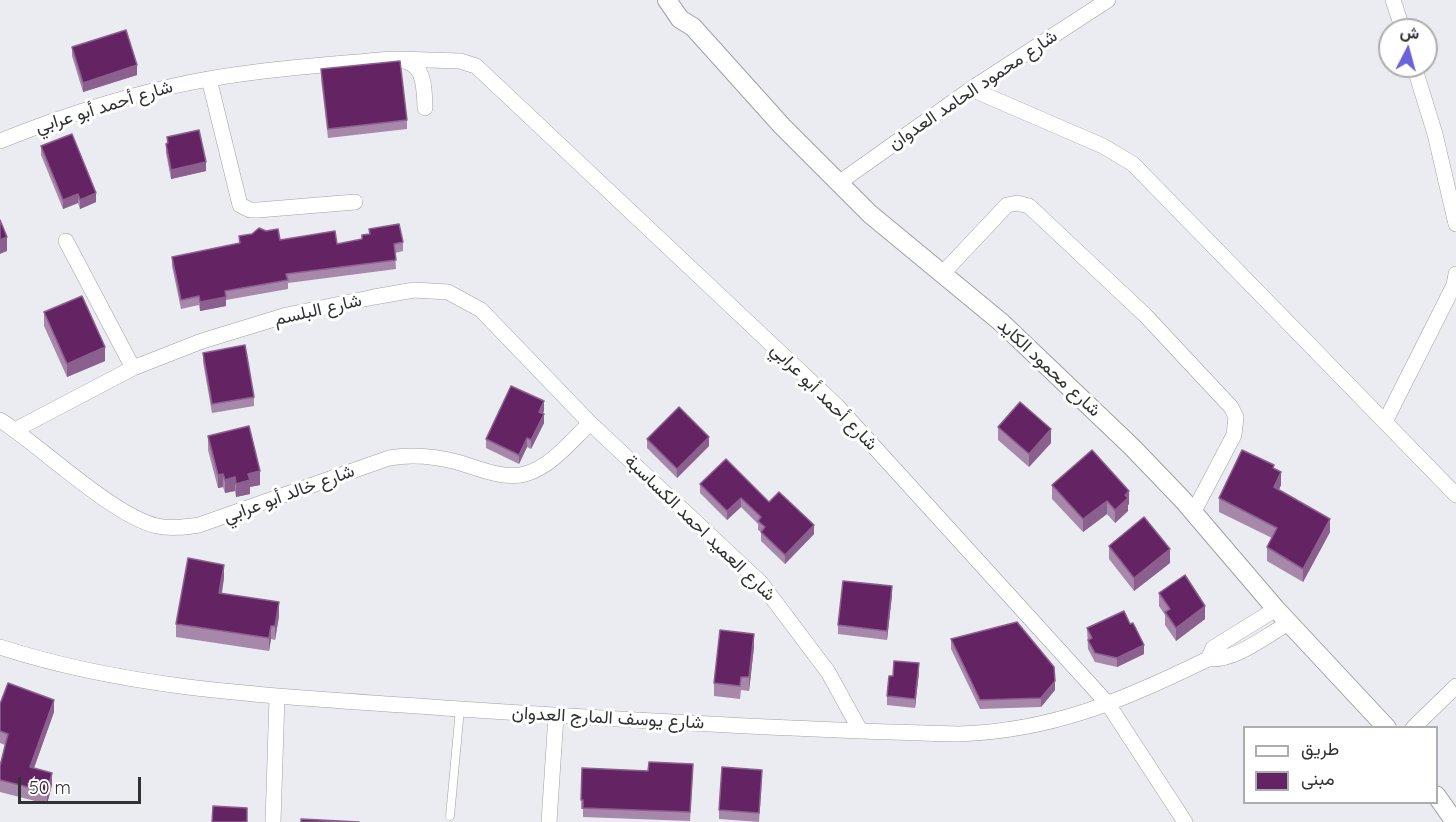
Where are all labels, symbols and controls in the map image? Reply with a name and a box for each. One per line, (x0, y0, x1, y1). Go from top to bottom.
north arrow (1378, 18, 1438, 78)
text: ش (1399, 21, 1420, 43)
street label: شارع محمود الحامد العدوان (885, 25, 1061, 155)
street label: شارع أحمد أبو عرابي (33, 76, 175, 138)
street label: شارع البلسم (272, 289, 364, 331)
street label: شارع محمود الكايد (993, 315, 1105, 421)
street label: شارع أحمد أبو عرابي (766, 339, 882, 455)
street label: شارع العميد احمد الكساسبة (620, 450, 780, 606)
street label: شارع خالد أبو عرابي (221, 460, 357, 528)
street label: شارع يوسف المارج العدوان (511, 702, 705, 734)
legend (1243, 726, 1438, 804)
text: طريق (1301, 737, 1339, 760)
scale bar (21, 765, 144, 803)
text: مبنى (1301, 767, 1335, 790)
text: 50 m (29, 776, 71, 799)

